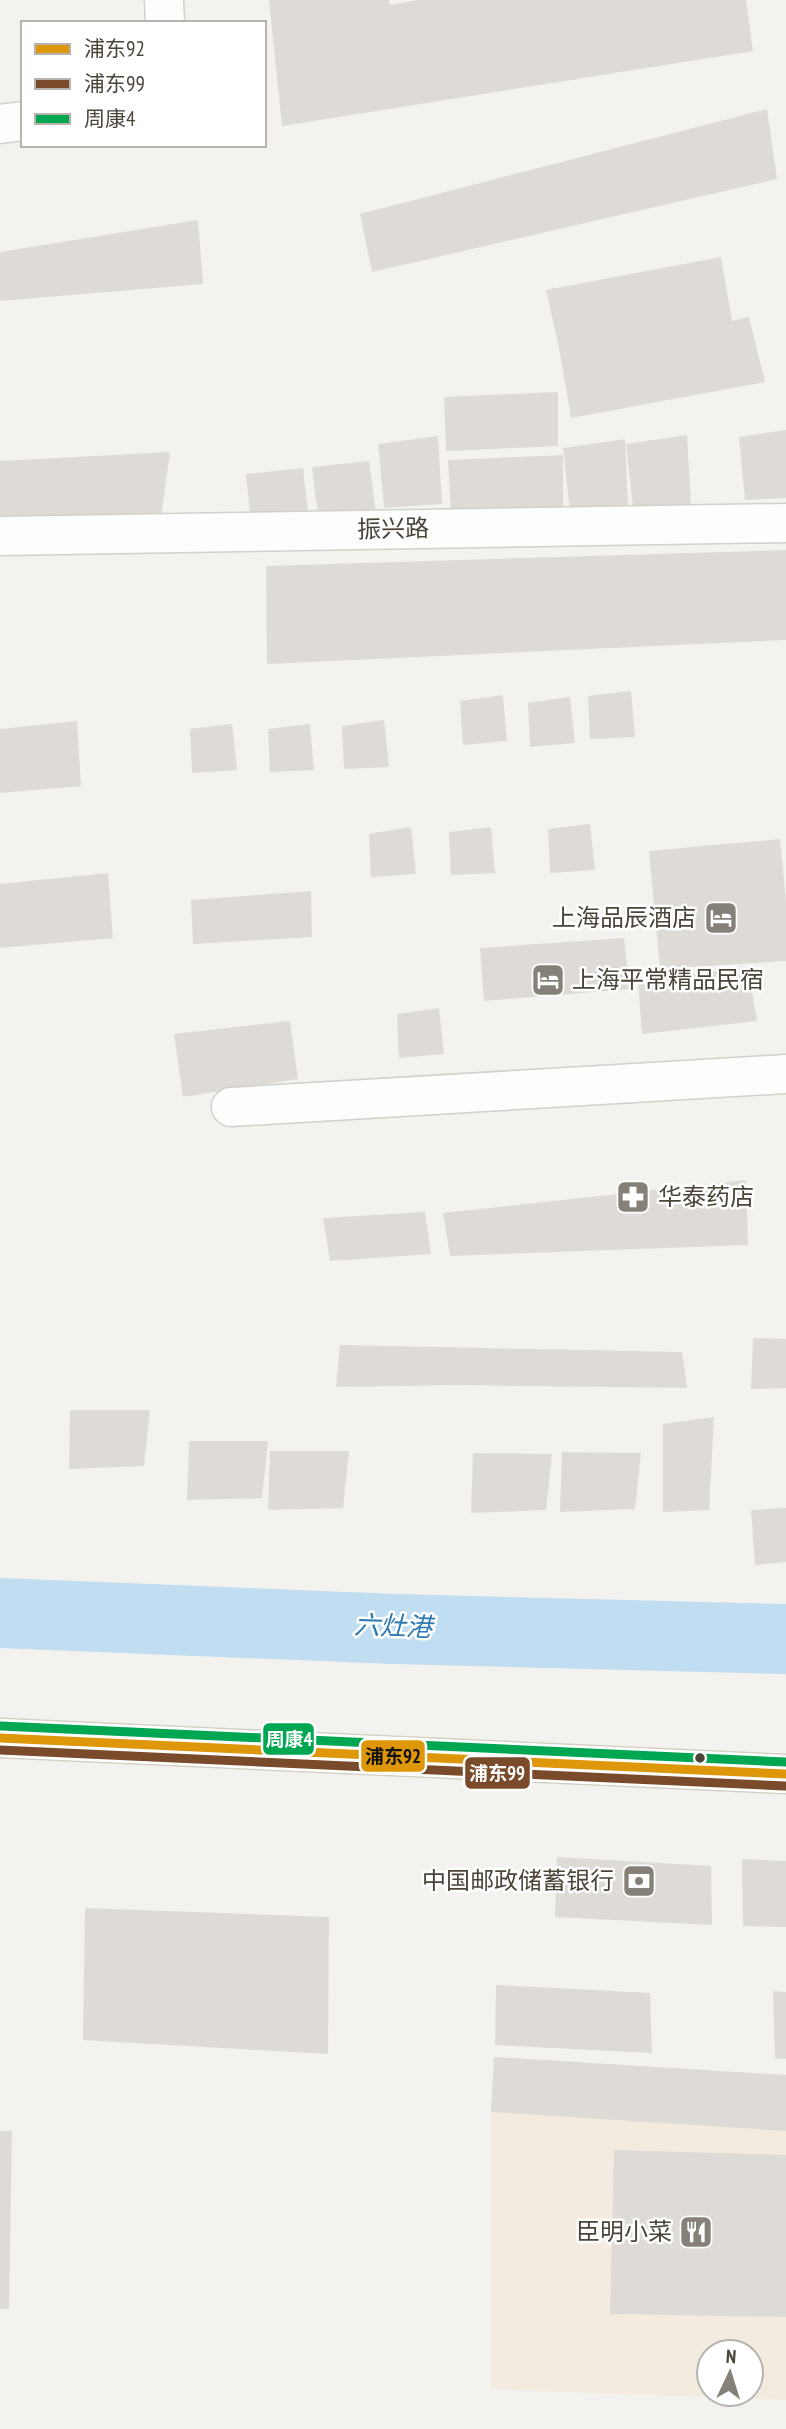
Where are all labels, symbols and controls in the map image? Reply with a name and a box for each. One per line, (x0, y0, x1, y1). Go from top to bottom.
legend (21, 21, 266, 147)
text: 浦东92 (84, 35, 145, 62)
text: 浦东99 (84, 70, 145, 97)
text: 周康4 (84, 105, 136, 132)
street label: 振兴路 (357, 512, 429, 545)
hotel icon: 上海品辰酒店 (702, 899, 740, 937)
place label: 上海品辰酒店 (552, 902, 696, 933)
hotel icon: 上海平常精品民宿 (529, 961, 567, 999)
place label: 上海平常精品民宿 (572, 964, 764, 995)
pharmacy icon: 华泰药店 (614, 1178, 652, 1216)
place label: 华泰药店 (658, 1181, 754, 1212)
water label: 六灶港 (353, 1608, 437, 1643)
line badge: 周康4 (262, 1722, 315, 1756)
text: 周康4 (265, 1727, 313, 1751)
line badge: 浦东92 (360, 1739, 426, 1773)
text: 浦东92 (365, 1744, 421, 1768)
unlabelled marker (693, 1751, 707, 1765)
line badge: 浦东99 (464, 1756, 531, 1790)
text: 浦东99 (469, 1761, 525, 1785)
bank icon: 中国邮政储蓄银行 (620, 1862, 658, 1900)
place label: 中国邮政储蓄银行 (422, 1865, 614, 1896)
restaurant icon: 臣明小菜 (677, 2213, 715, 2251)
place label: 臣明小菜 (576, 2216, 672, 2247)
north arrow (695, 2338, 765, 2408)
text: N (725, 2344, 737, 2368)

